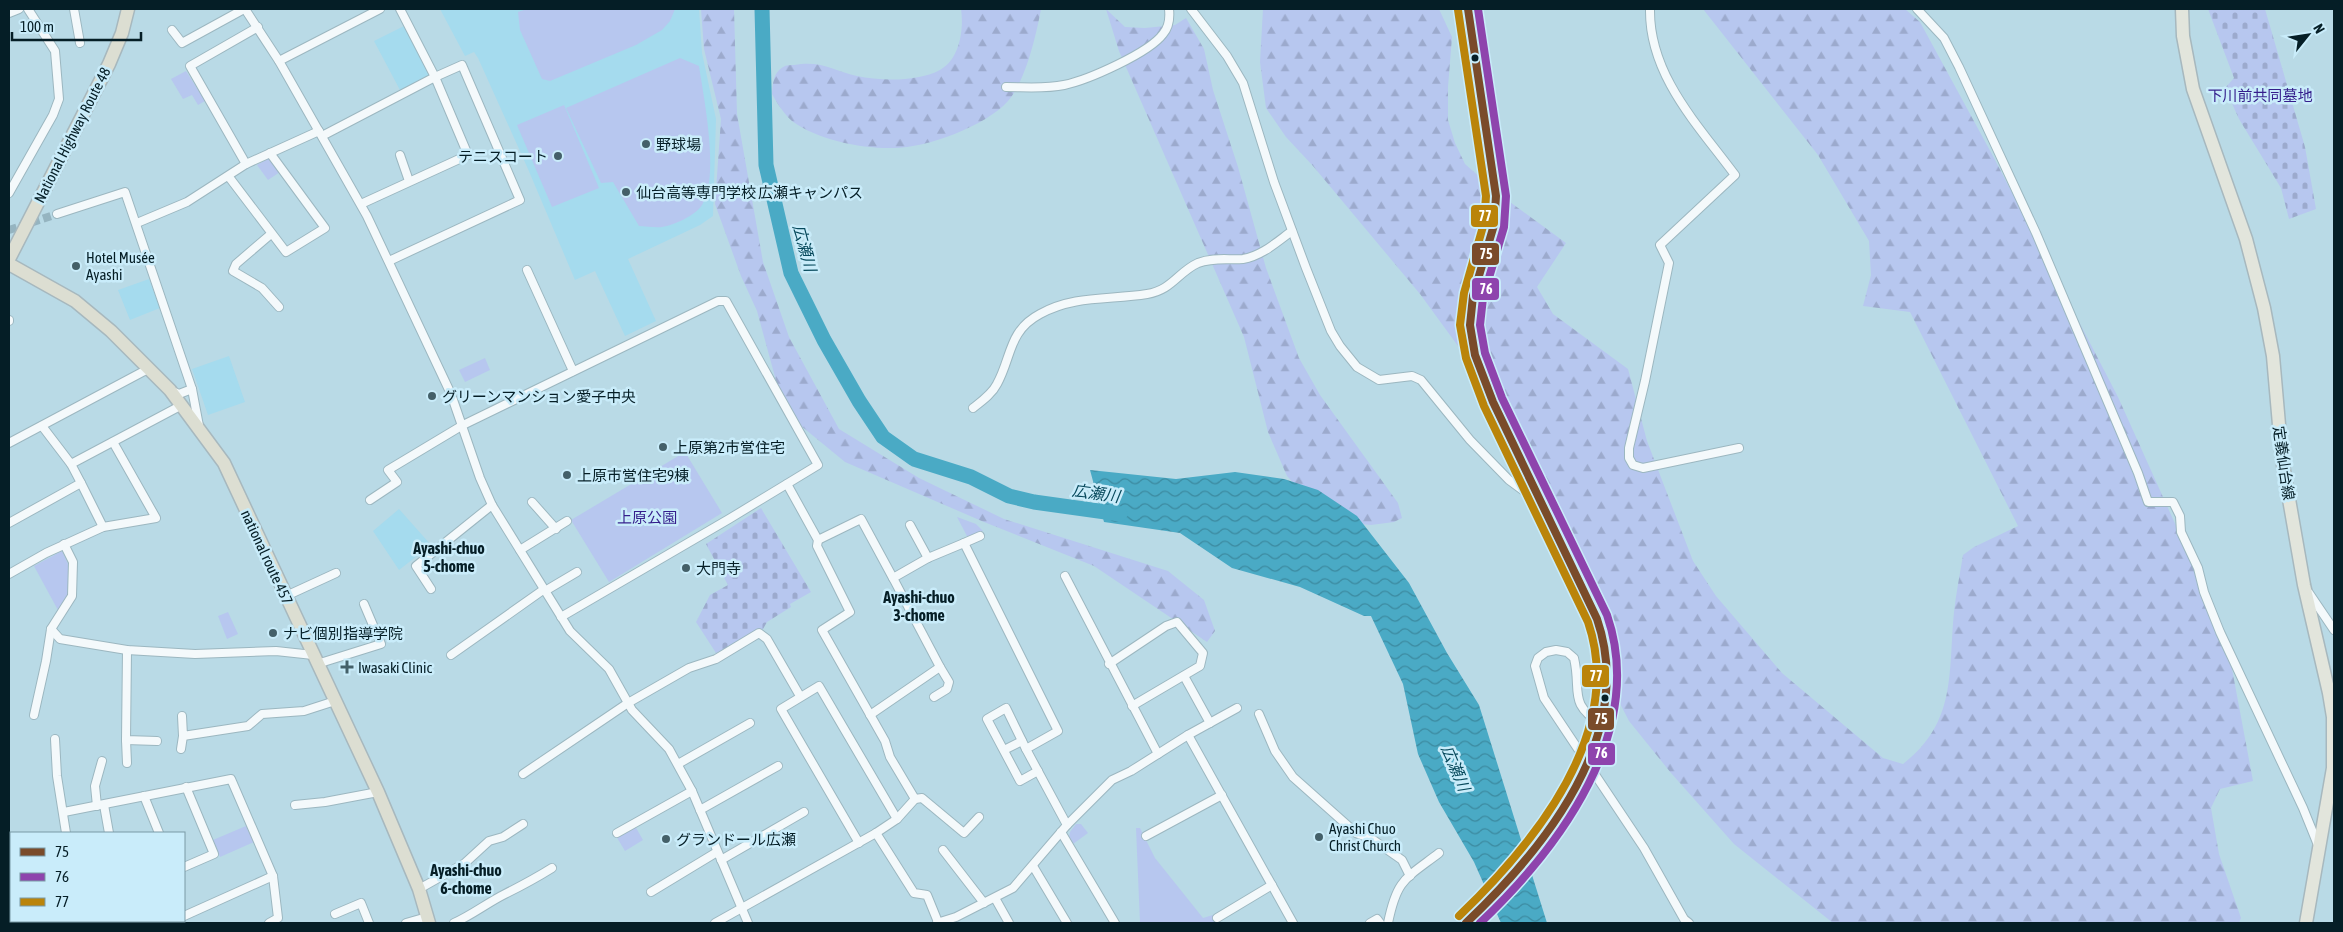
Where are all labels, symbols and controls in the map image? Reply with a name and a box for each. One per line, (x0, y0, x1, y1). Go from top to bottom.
scale bar (12, 10, 141, 42)
north arrow (2283, 10, 2333, 60)
text: 100 m (20, 18, 54, 35)
text: N (2310, 21, 2328, 36)
unlabelled marker (1470, 53, 1480, 63)
street label: National Highway Route 48 (30, 64, 114, 206)
park label: 下川前共同墓地 (2207, 87, 2313, 104)
place label: 野球場 (656, 136, 701, 153)
marker: 野球場 (640, 138, 652, 150)
place label: テニスコート (458, 148, 548, 165)
marker: テニスコート (552, 150, 564, 162)
place label: 仙台高等専門学校 広瀬キャンパス (636, 184, 863, 201)
marker: 仙台高等専門学校 広瀬キャンパス (620, 186, 632, 198)
line badge: 77 (1470, 204, 1499, 228)
text: 77 (1478, 208, 1492, 224)
water label: 広瀬川 (790, 222, 820, 275)
line badge: 75 (1471, 242, 1500, 266)
text: 75 (1479, 246, 1493, 262)
place label: Hotel Musée Ayashi (86, 249, 155, 283)
marker: Hotel Musée Ayashi (70, 260, 82, 272)
line badge: 76 (1471, 277, 1500, 301)
text: 76 (1479, 281, 1493, 297)
place label: グリーンマンション愛子中央 (442, 388, 636, 405)
marker: グリーンマンション愛子中央 (426, 390, 438, 402)
street label: 定義仙台線 (2270, 425, 2298, 501)
place label: 上原第2市営住宅 (673, 439, 785, 456)
marker: 上原第2市営住宅 (657, 441, 669, 453)
place label: 上原市営住宅9棟 (577, 467, 689, 484)
marker: 上原市営住宅9棟 (561, 469, 573, 481)
water label: 広瀬川 (1071, 481, 1123, 506)
street label: national route 457 (238, 507, 296, 607)
park label: 上原公園 (617, 509, 677, 526)
district label: Ayashi-chuo 5-chome (412, 539, 485, 575)
place label: 大門寺 (696, 560, 741, 577)
marker: 大門寺 (680, 562, 692, 574)
district label: Ayashi-chuo 3-chome (882, 588, 955, 624)
place label: ナビ個別指導学院 (283, 625, 403, 642)
marker: ナビ個別指導学院 (267, 627, 279, 639)
place label: Iwasaki Clinic (358, 659, 432, 676)
marker: Iwasaki Clinic (340, 660, 354, 674)
line badge: 77 (1581, 664, 1610, 688)
text: 77 (1589, 668, 1603, 684)
unlabelled marker (1600, 693, 1610, 703)
line badge: 75 (1587, 707, 1615, 731)
text: 75 (1594, 711, 1608, 727)
water label: 広瀬川 (1438, 742, 1474, 795)
line badge: 76 (1587, 742, 1616, 766)
text: 76 (1594, 745, 1608, 761)
place label: Ayashi Chuo Christ Church (1329, 820, 1401, 854)
place label: グランドール広瀬 (676, 831, 796, 848)
marker: Ayashi Chuo Christ Church (1313, 831, 1325, 843)
legend (10, 832, 185, 922)
marker: グランドール広瀬 (660, 833, 672, 845)
text: 75 (55, 843, 69, 860)
district label: Ayashi-chuo 6-chome (429, 861, 502, 897)
text: 76 (55, 868, 69, 885)
text: 77 (55, 893, 69, 910)

